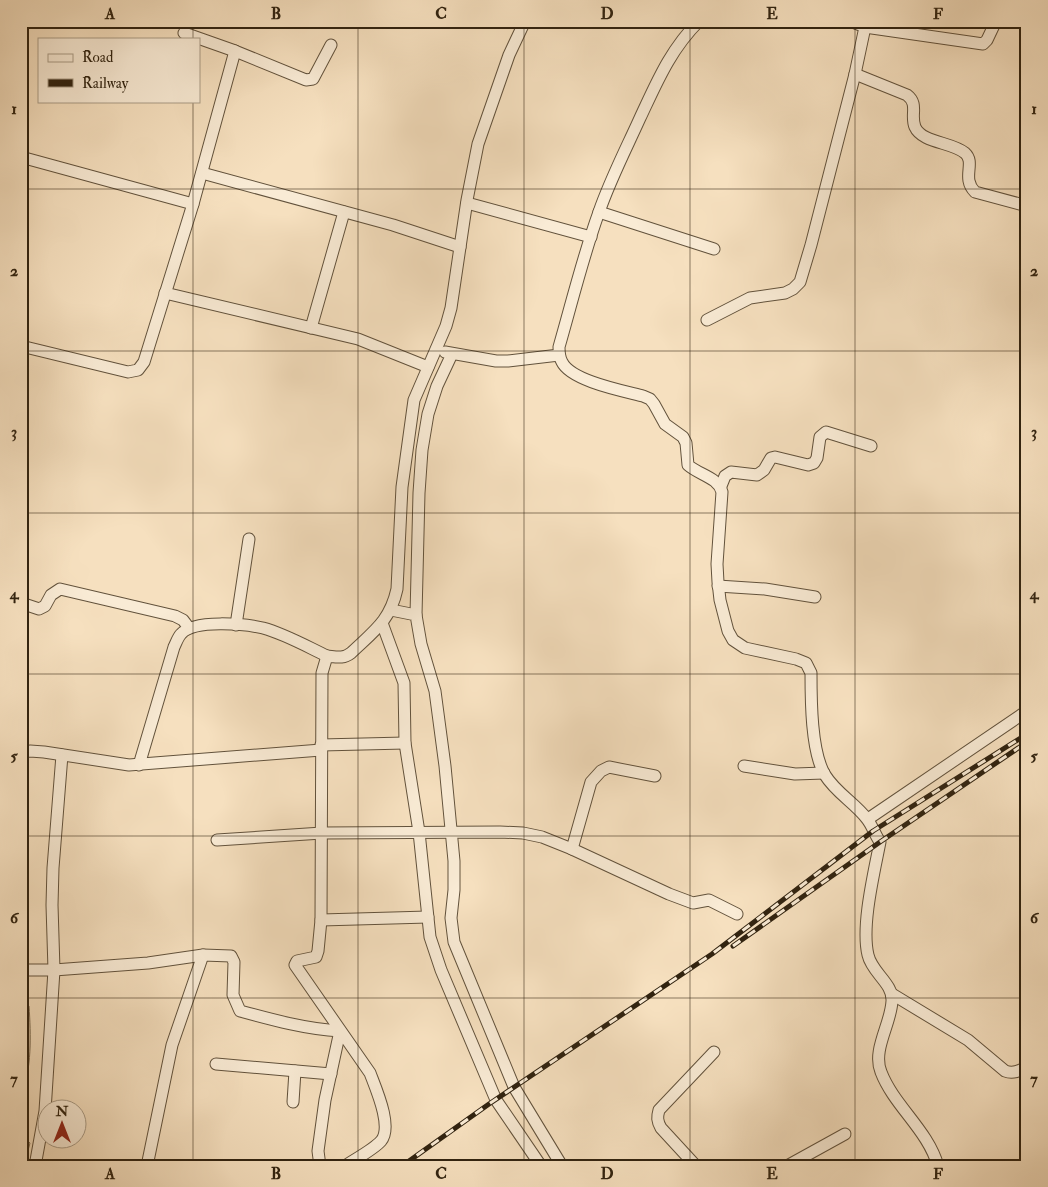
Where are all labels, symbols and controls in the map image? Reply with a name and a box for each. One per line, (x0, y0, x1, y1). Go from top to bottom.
text: A (104, 4, 116, 24)
text: B (271, 4, 281, 24)
text: C (435, 4, 447, 24)
text: D (600, 4, 614, 24)
text: E (766, 4, 778, 24)
text: F (933, 4, 943, 24)
legend (38, 38, 200, 102)
text: Road (82, 48, 114, 67)
text: Railway (82, 74, 129, 93)
text: 1 (11, 99, 17, 119)
text: 1 (1031, 99, 1037, 119)
text: 2 (10, 261, 18, 281)
text: 2 (1030, 261, 1038, 281)
text: 3 (11, 422, 17, 442)
text: 3 (1031, 422, 1037, 442)
text: 4 (9, 584, 20, 604)
text: 4 (1029, 584, 1040, 604)
text: 5 (10, 746, 18, 766)
text: 5 (1030, 746, 1038, 766)
text: 6 (10, 908, 20, 928)
text: 6 (1030, 908, 1040, 928)
text: 7 (10, 1069, 18, 1089)
text: 7 (1030, 1069, 1038, 1089)
north arrow (38, 1100, 88, 1150)
text: N (55, 1103, 69, 1120)
text: A (104, 1164, 116, 1184)
text: B (271, 1164, 281, 1184)
text: C (435, 1164, 447, 1184)
text: D (600, 1164, 614, 1184)
text: E (766, 1164, 778, 1184)
text: F (933, 1164, 943, 1184)

